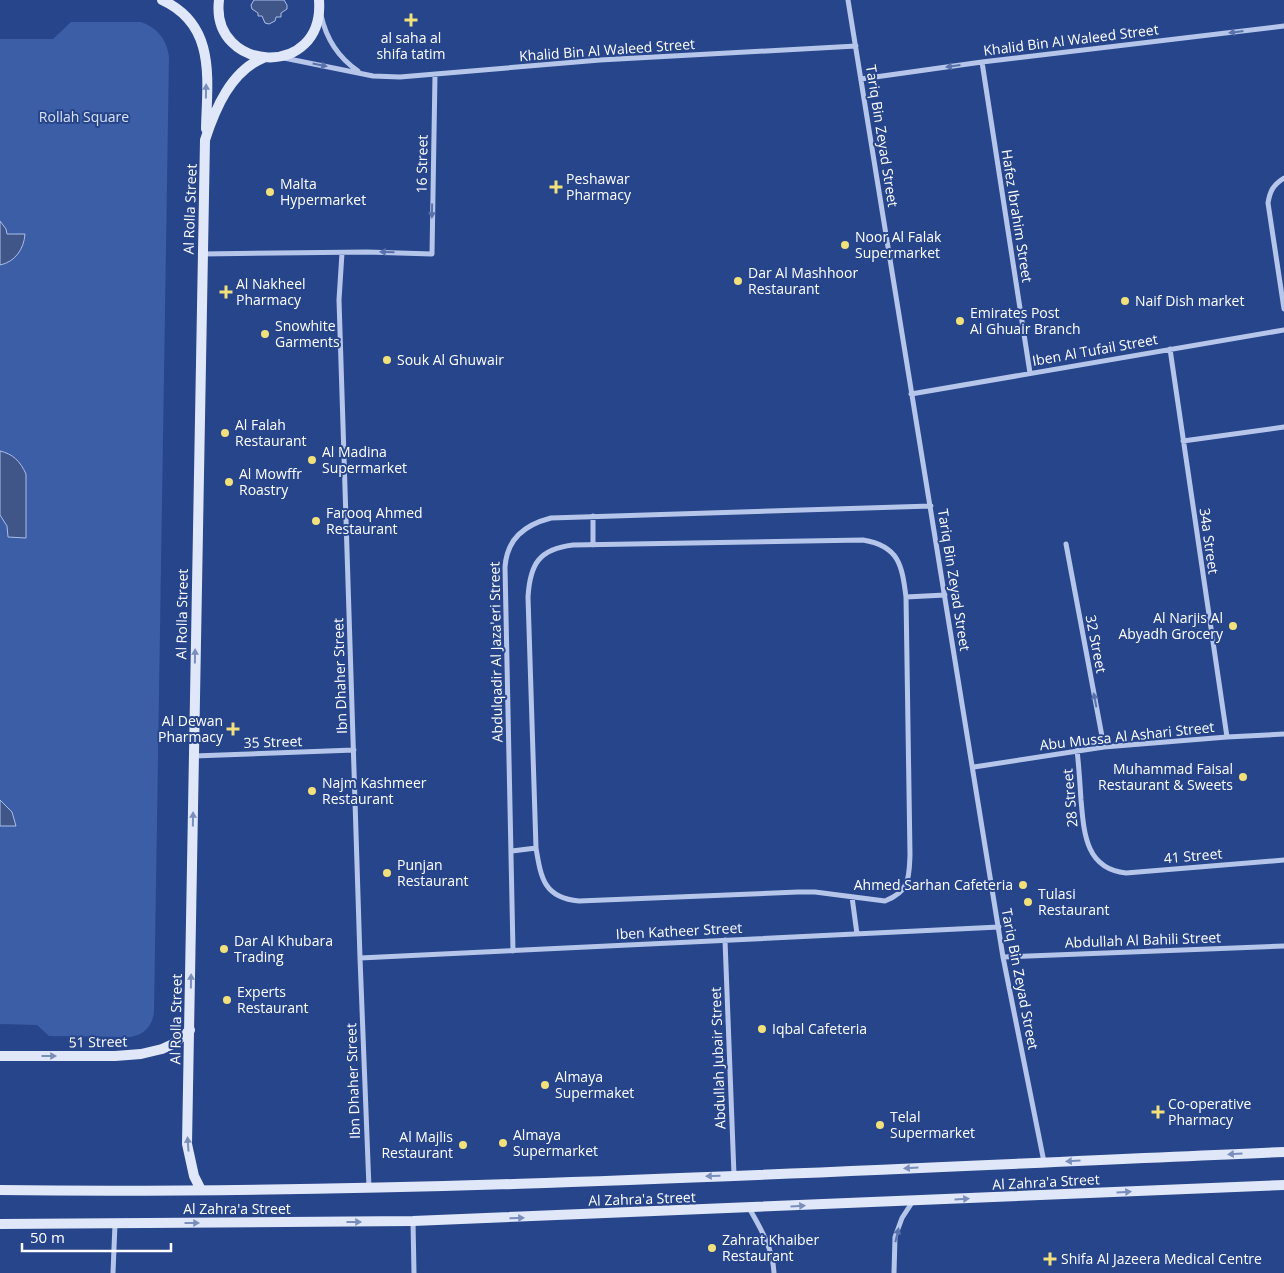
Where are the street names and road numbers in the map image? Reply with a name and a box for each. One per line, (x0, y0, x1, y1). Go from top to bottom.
street label: Khalid Bin Al Waleed Street (982, 19, 1160, 60)
street label: Khalid Bin Al Waleed Street (518, 34, 696, 65)
street label: Tariq Bin Zeyad Street (862, 63, 903, 208)
street label: 16 Street (411, 134, 432, 194)
street label: Hafez Ibrahim Street (998, 148, 1037, 284)
street label: Al Rolla Street (178, 163, 201, 255)
street label: Iben Al Tufail Street (1031, 329, 1159, 370)
street label: Tariq Bin Zeyad Street (934, 507, 975, 652)
street label: 34a Street (1195, 507, 1224, 575)
street label: Abdulqadir Al Jaza'eri Street (484, 561, 507, 743)
street label: Al Rolla Street (171, 568, 192, 659)
street label: 32 Street (1082, 613, 1111, 675)
street label: Ibn Dhaher Street (328, 618, 351, 734)
street label: Abu Mussa Al Ashari Street (1039, 717, 1215, 754)
street label: 35 Street (243, 731, 303, 752)
street label: 28 Street (1057, 768, 1082, 828)
street label: 41 Street (1163, 843, 1223, 868)
street label: Tariq Bin Zeyad Street (997, 907, 1044, 1051)
street label: Iben Katheer Street (615, 918, 743, 943)
street label: Abdullah Al Bahili Street (1064, 927, 1221, 952)
street label: Al Rolla Street (165, 973, 186, 1064)
street label: Abdullah Jubair Street (706, 987, 729, 1129)
street label: Ibn Dhaher Street (341, 1023, 364, 1139)
street label: 51 Street (68, 1031, 128, 1052)
street label: Al Zahra'a Street (992, 1169, 1100, 1194)
street label: Al Zahra'a Street (588, 1187, 696, 1210)
street label: Al Zahra'a Street (183, 1199, 291, 1218)

